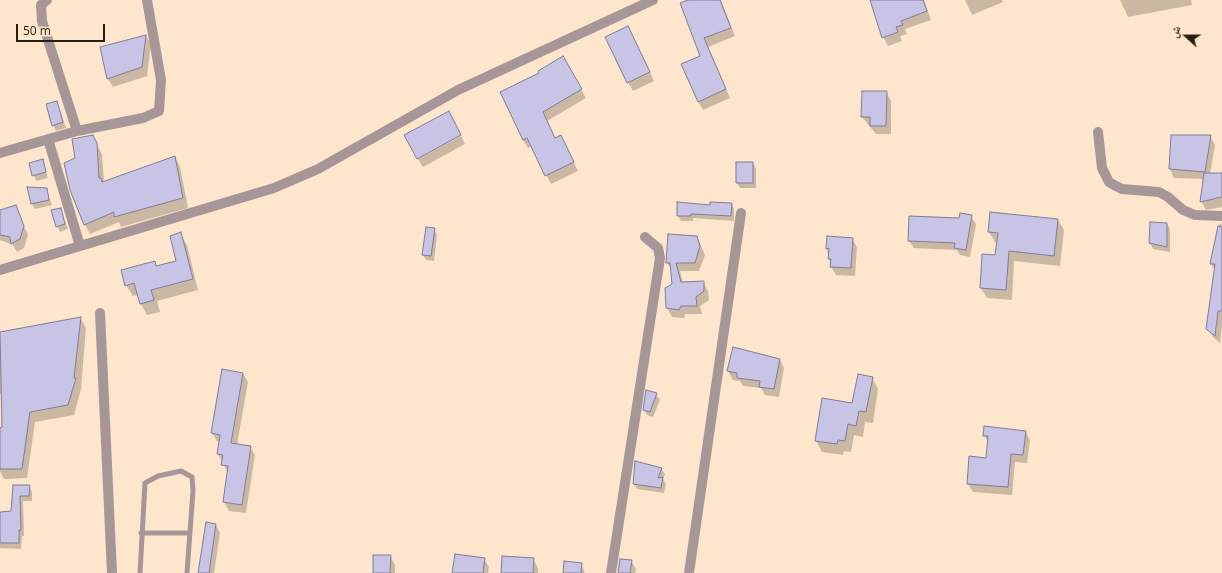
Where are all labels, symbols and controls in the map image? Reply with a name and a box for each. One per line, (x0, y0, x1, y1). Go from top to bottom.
scale bar (18, 16, 107, 42)
north arrow (1166, 16, 1206, 56)
text: 50 m (23, 22, 51, 39)
text: ش (1165, 23, 1183, 40)

